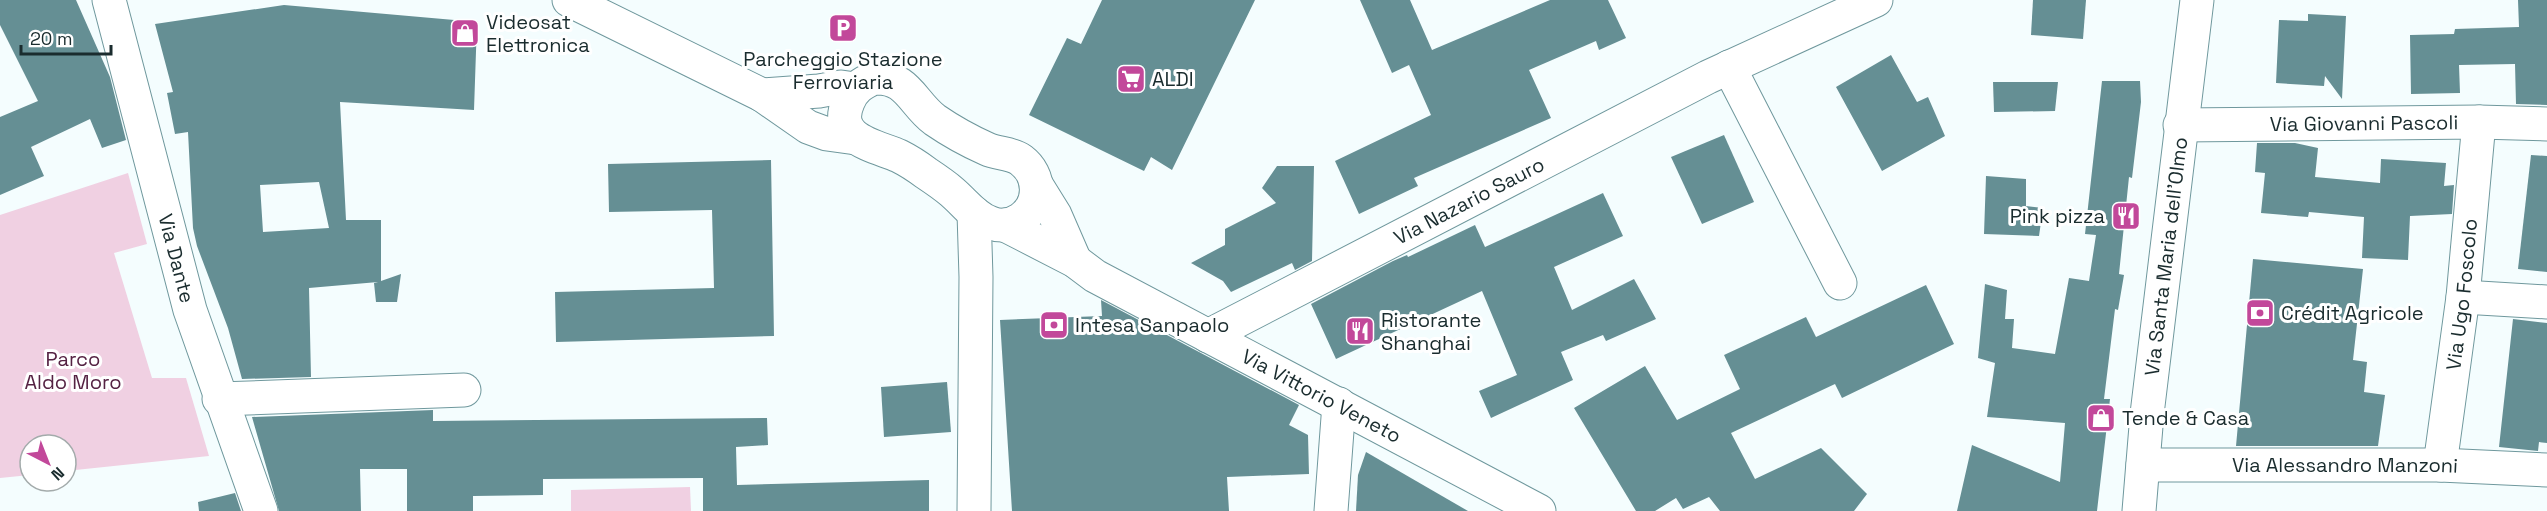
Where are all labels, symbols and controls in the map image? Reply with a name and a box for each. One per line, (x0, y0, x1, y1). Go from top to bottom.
place label: Videosat Elettronica (486, 9, 590, 58)
parking icon: Parcheggio Stazione Ferroviaria (827, 12, 859, 44)
shop icon: Videosat Elettronica (449, 17, 481, 49)
scale bar (21, 18, 111, 56)
text: 20 m (30, 27, 73, 50)
place label: Parcheggio Stazione Ferroviaria (743, 46, 943, 95)
supermarket icon: ALDI (1115, 63, 1147, 95)
place label: ALDI (1152, 66, 1194, 92)
street label: Via Giovanni Pascoli (2270, 109, 2458, 137)
street label: Via Santa Maria dell'Olmo (2139, 135, 2193, 378)
street label: Via Nazario Sauro (1389, 151, 1549, 250)
restaurant icon: Pink pizza (2110, 200, 2142, 232)
place label: Pink pizza (2010, 203, 2105, 229)
street label: Via Dante (152, 211, 201, 306)
street label: Via Ugo Foscolo (2440, 217, 2483, 372)
bank icon: Crédit Agricole (2244, 297, 2276, 329)
place label: Crédit Agricole (2281, 300, 2424, 326)
place label: Ristorante Shanghai (1381, 307, 1481, 356)
bank icon: Intesa Sanpaolo (1038, 309, 1070, 341)
place label: Intesa Sanpaolo (1075, 312, 1229, 338)
restaurant icon: Ristorante Shanghai (1344, 315, 1376, 347)
street label: Via Vittorio Veneto (1237, 343, 1406, 449)
park label: Parco Aldo Moro (24, 346, 122, 395)
shop icon: Tende & Casa (2085, 402, 2117, 434)
place label: Tende & Casa (2122, 405, 2249, 431)
north arrow (18, 433, 78, 493)
street label: Via Alessandro Manzoni (2232, 452, 2459, 479)
text: N (47, 462, 69, 485)

